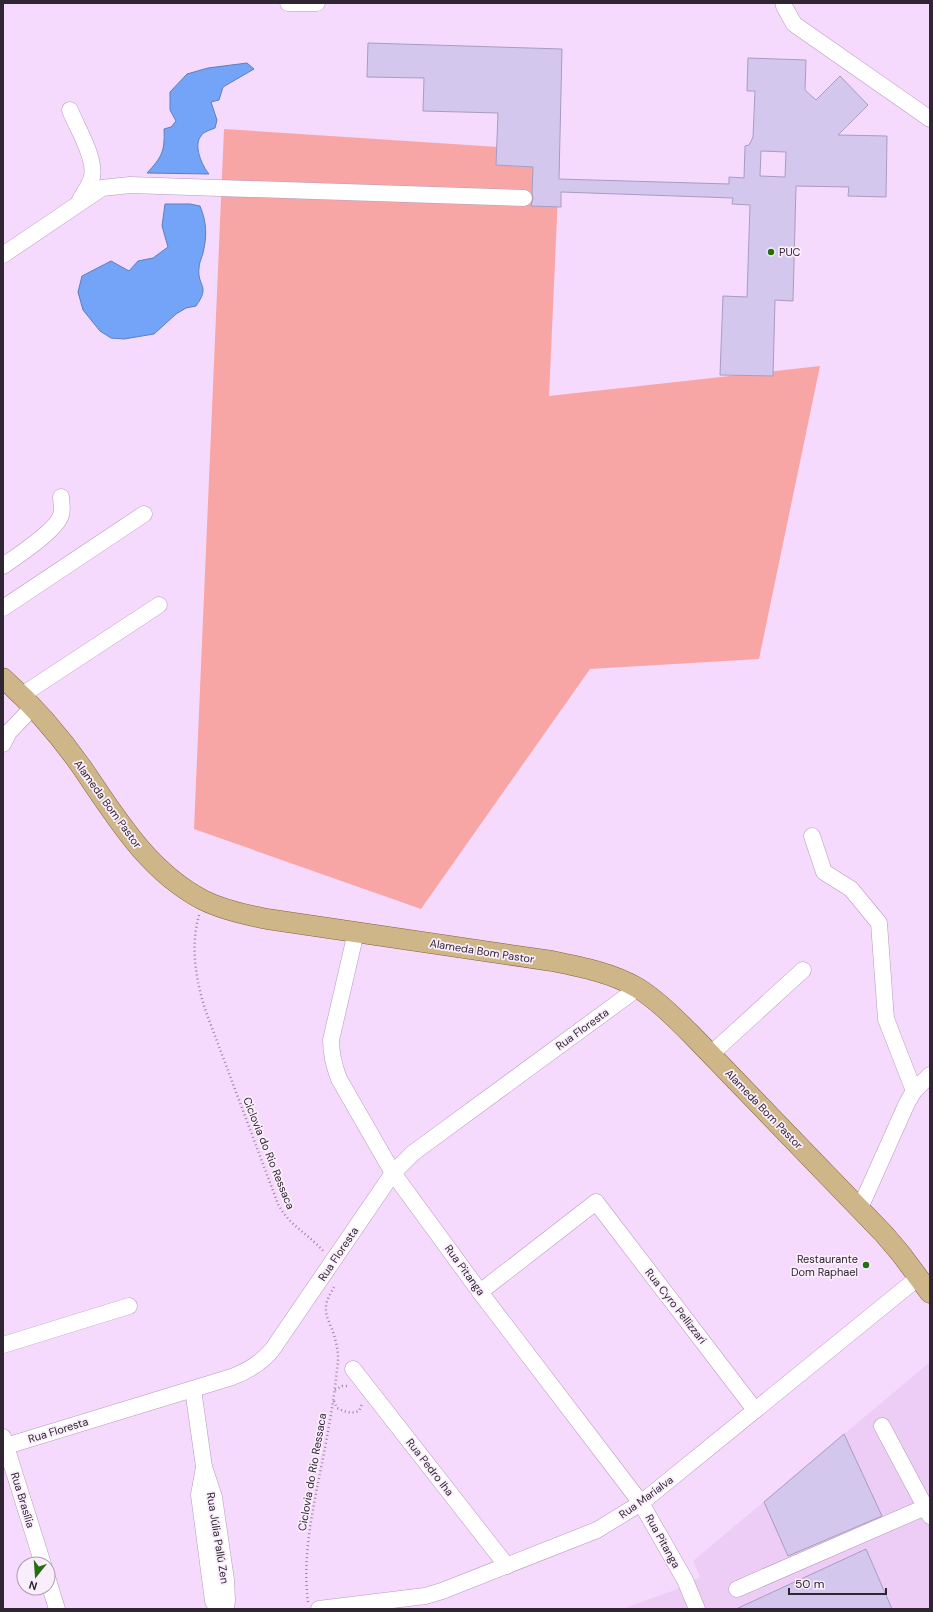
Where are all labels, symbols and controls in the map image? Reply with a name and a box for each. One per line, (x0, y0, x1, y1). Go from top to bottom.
place label: PUC (779, 245, 801, 259)
marker: PUC (766, 247, 776, 257)
street label: Alameda Bom Pastor (71, 757, 145, 851)
street label: Alameda Bom Pastor (429, 936, 535, 966)
street label: Rua Floresta (553, 1005, 611, 1053)
street label: Alameda Bom Pastor (722, 1066, 806, 1152)
street label: Ciclovia do Rio Ressaca (240, 1095, 298, 1211)
street label: Rua Floresta (315, 1224, 361, 1284)
street label: Rua Pitanga (442, 1242, 488, 1298)
place label: Restaurante Dom Raphael (791, 1252, 858, 1279)
marker: Restaurante Dom Raphael (861, 1260, 871, 1270)
street label: Rua Cyro Pellizzari (642, 1266, 710, 1346)
street label: Ciclovia do Rio Ressaca (295, 1412, 329, 1532)
street label: Rua Floresta (26, 1414, 90, 1446)
street label: Rua Pedro Iha (403, 1435, 457, 1499)
street label: Rua Brasília (8, 1470, 38, 1530)
street label: Rua Marialva (616, 1473, 676, 1521)
street label: Rua Júlia Pallú Zen (204, 1491, 232, 1585)
street label: Rua Pitanga (642, 1512, 684, 1570)
north arrow (16, 1556, 56, 1596)
scale bar (789, 1570, 886, 1596)
text: 50 m (795, 1576, 824, 1592)
text: N (27, 1578, 39, 1593)

